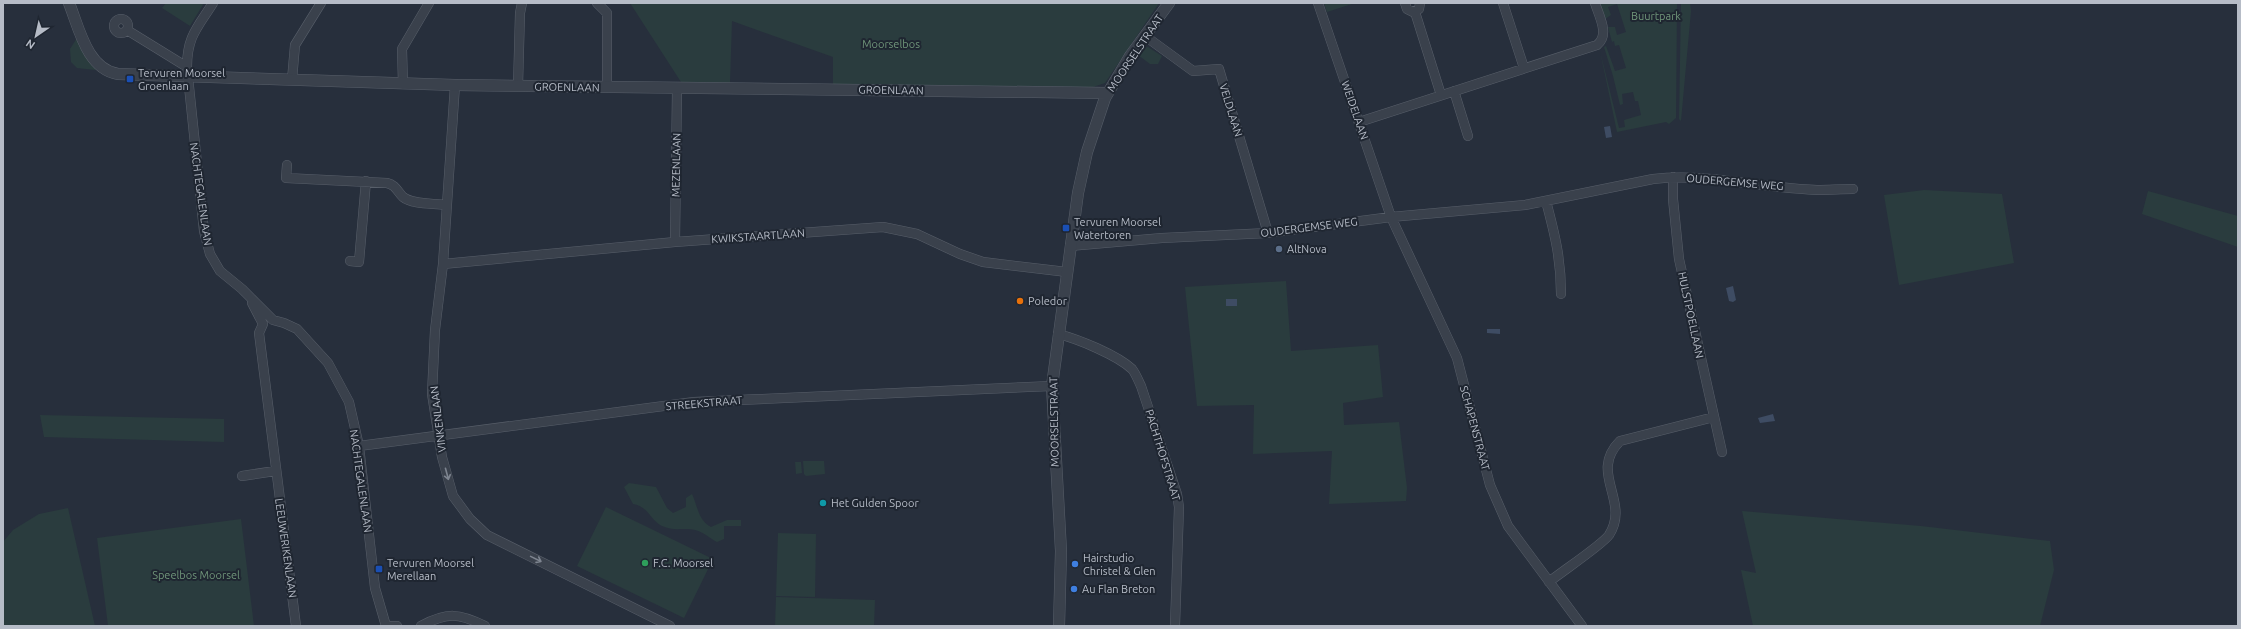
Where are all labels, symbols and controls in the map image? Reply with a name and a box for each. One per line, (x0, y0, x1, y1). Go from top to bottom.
park label: Buurtpark (1631, 10, 1681, 22)
street label: MOORSELSTRAAT (1105, 12, 1165, 94)
north arrow (16, 16, 56, 56)
text: N (24, 37, 37, 52)
park label: Moorselbos (862, 38, 920, 50)
place label: Tervuren Moorsel Groenlaan (138, 67, 225, 92)
marker: Tervuren Moorsel Groenlaan (125, 74, 135, 84)
street label: WEIDELAAN (1339, 79, 1371, 141)
street label: GROENLAAN (534, 80, 600, 94)
street label: VELDLAAN (1217, 82, 1245, 138)
street label: GROENLAAN (858, 83, 924, 97)
street label: MEZENLAAN (669, 133, 683, 197)
street label: NACHTEGALENLAAN (188, 142, 214, 246)
street label: OUDERGEMSE WEG (1686, 172, 1784, 192)
street label: OUDERGEMSE WEG (1260, 215, 1358, 239)
place label: Tervuren Moorsel Watertoren (1074, 216, 1161, 241)
marker: Tervuren Moorsel Watertoren (1061, 223, 1071, 233)
street label: KWIKSTAARTLAAN (711, 227, 805, 245)
place label: AltNova (1287, 243, 1327, 255)
marker: AltNova (1274, 244, 1284, 254)
street label: HULSTPOELLAAN (1676, 271, 1706, 359)
place label: Poledor (1028, 295, 1068, 307)
marker: Poledor (1015, 296, 1025, 306)
street label: MOORSELSTRAAT (1047, 377, 1061, 467)
street label: SCHAPENSTRAAT (1458, 384, 1492, 472)
street label: VINKENLAAN (428, 385, 448, 453)
street label: STREEKSTRAAT (665, 394, 743, 412)
street label: PACHTHOFSTRAAT (1143, 408, 1183, 502)
street label: NACHTEGALENLAAN (348, 429, 374, 533)
one-way arrow (443, 467, 451, 480)
street label: LEEUWERIKENLAAN (273, 497, 299, 599)
place label: Het Gulden Spoor (831, 497, 919, 509)
marker: Het Gulden Spoor (818, 498, 828, 508)
place label: Hairstudio Christel & Glen (1083, 552, 1156, 577)
one-way arrow (530, 556, 542, 563)
place label: Tervuren Moorsel Merellaan (387, 557, 474, 582)
place label: F.C. Moorsel (653, 557, 713, 569)
marker: F.C. Moorsel (640, 558, 650, 568)
marker: Hairstudio Christel & Glen (1070, 559, 1080, 569)
marker: Tervuren Moorsel Merellaan (374, 564, 384, 574)
park label: Speelbos Moorsel (152, 569, 240, 581)
place label: Au Flan Breton (1082, 583, 1155, 595)
marker: Au Flan Breton (1069, 584, 1079, 594)

